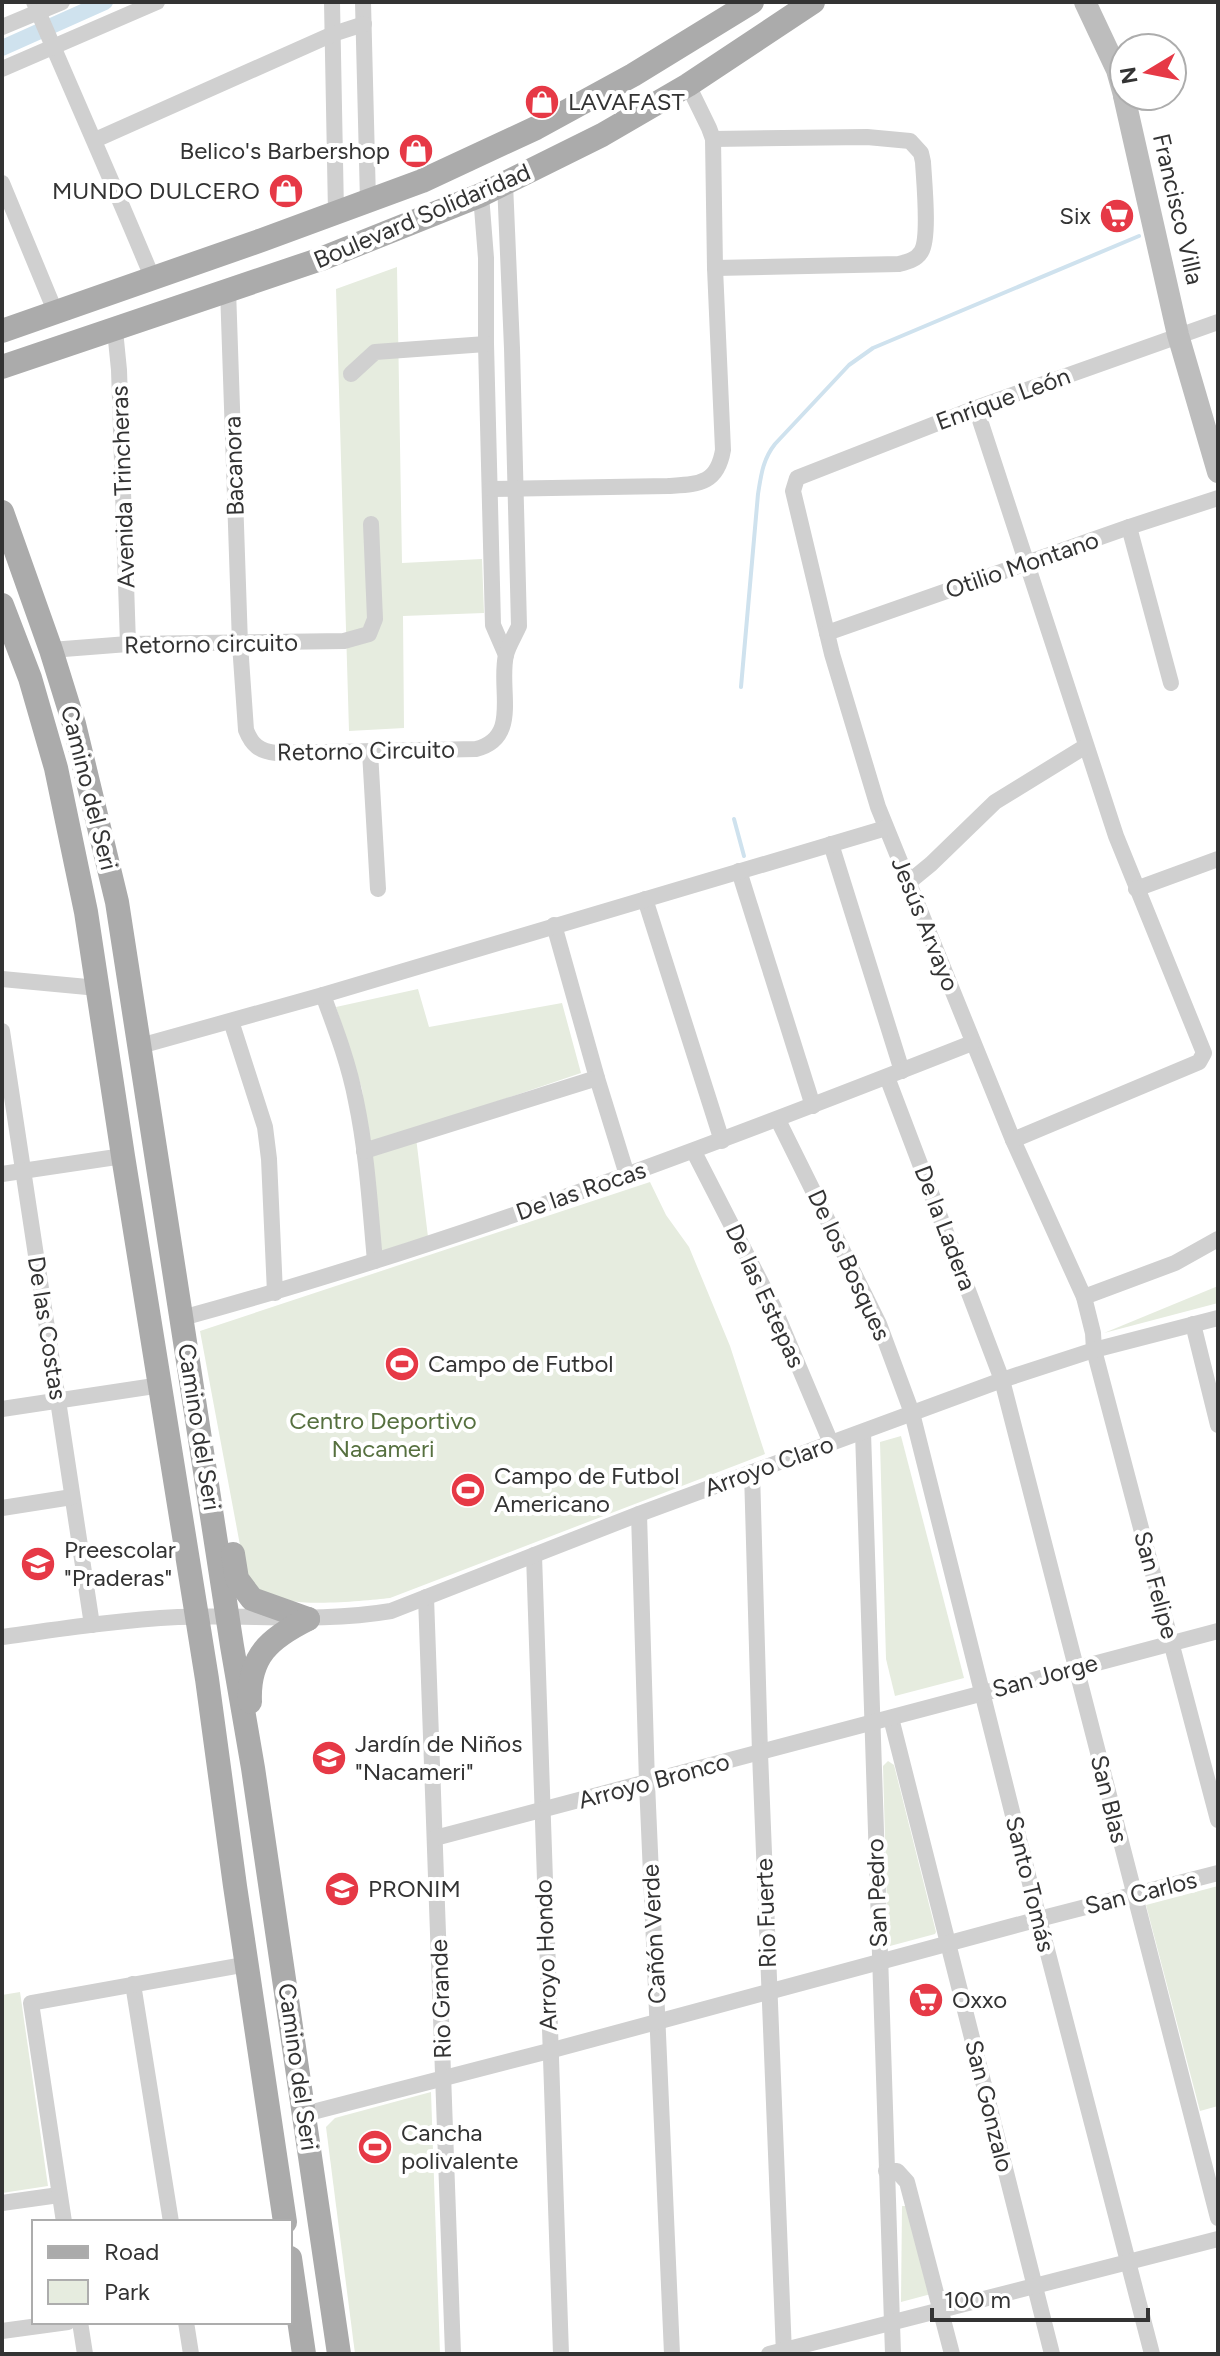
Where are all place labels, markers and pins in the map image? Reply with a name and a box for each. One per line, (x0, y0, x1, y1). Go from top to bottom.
shop icon: LAVAFAST (523, 83, 561, 121)
place label: LAVAFAST (568, 87, 685, 116)
shop icon: Belico's Barbershop (397, 132, 435, 170)
place label: Belico's Barbershop (180, 136, 390, 165)
shop icon: MUNDO DULCERO (267, 172, 305, 210)
place label: MUNDO DULCERO (52, 176, 260, 205)
supermarket icon: Six (1098, 197, 1136, 235)
place label: Six (1059, 201, 1092, 230)
sports icon: Campo de Futbol (383, 1345, 421, 1383)
place label: Campo de Futbol (428, 1349, 614, 1378)
place label: Campo de Futbol Americano (494, 1461, 680, 1518)
sports icon: Campo de Futbol Americano (449, 1471, 487, 1509)
place label: Preescolar "Praderas" (64, 1535, 176, 1592)
school or university icon: Preescolar "Praderas" (19, 1545, 57, 1583)
place label: Jardín de Niños "Nacameri" (355, 1729, 522, 1786)
school or university icon: Jardín de Niños "Nacameri" (310, 1739, 348, 1777)
school or university icon: PRONIM (323, 1870, 361, 1908)
place label: PRONIM (368, 1874, 461, 1903)
supermarket icon: Oxxo (907, 1981, 945, 2019)
place label: Oxxo (952, 1985, 1007, 2014)
place label: Cancha polivalente (401, 2118, 518, 2175)
sports icon: Cancha polivalente (356, 2128, 394, 2166)

